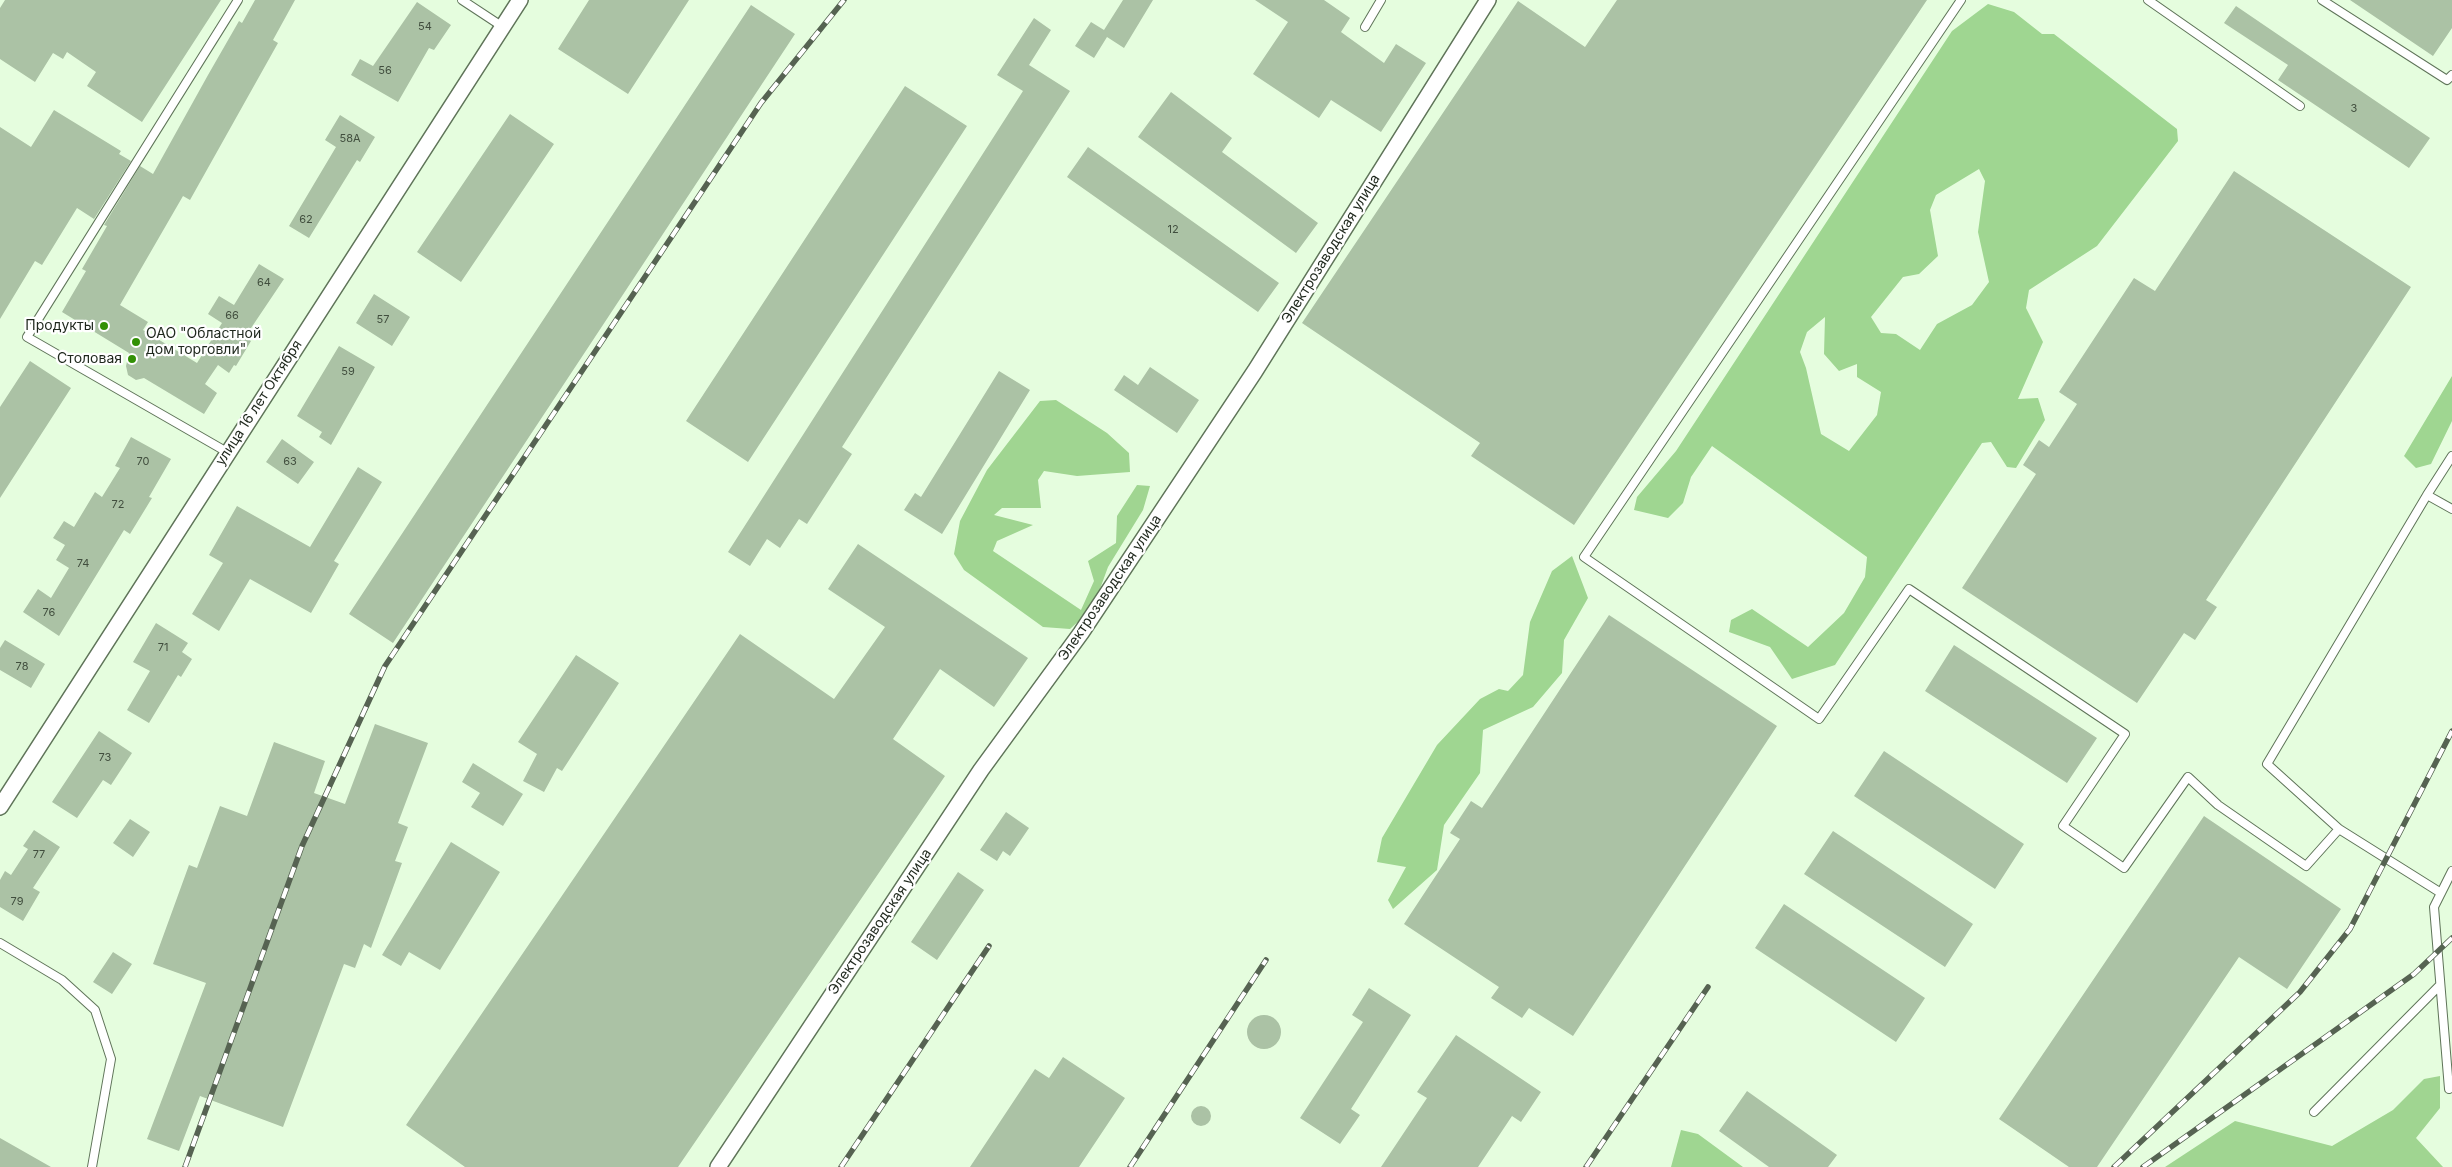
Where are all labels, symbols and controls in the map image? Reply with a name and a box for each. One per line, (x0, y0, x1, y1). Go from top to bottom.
house number: 54 (418, 20, 432, 34)
house number: 56 (378, 64, 392, 78)
house number: 3 (2351, 102, 2357, 116)
house number: 58А (339, 132, 361, 146)
street label: Электрозаводская улица (1278, 171, 1384, 327)
house number: 62 (299, 213, 313, 227)
house number: 12 (1167, 223, 1179, 237)
house number: 64 (257, 276, 271, 290)
house number: 66 (225, 309, 239, 323)
house number: 57 (377, 313, 389, 327)
place label: Продукты (25, 318, 94, 334)
marker: Продукты (98, 320, 110, 332)
place label: ОАО "Областной дом торговли" (146, 326, 261, 358)
marker: ОАО "Областной дом торговли" (130, 336, 142, 348)
street label: улица 16 лет Октября (212, 337, 306, 469)
place label: Столовая (57, 351, 122, 367)
marker: Столовая (126, 353, 138, 365)
house number: 59 (341, 365, 355, 379)
house number: 70 (137, 455, 149, 469)
house number: 63 (283, 455, 297, 469)
house number: 72 (112, 498, 124, 512)
street label: Электрозаводская улица (1055, 512, 1165, 664)
house number: 74 (77, 557, 89, 571)
house number: 76 (43, 606, 55, 620)
house number: 71 (158, 641, 168, 655)
house number: 78 (16, 660, 28, 674)
house number: 73 (99, 751, 111, 765)
street label: Электрозаводская улица (825, 846, 935, 998)
house number: 77 (33, 848, 45, 862)
house number: 79 (11, 895, 23, 909)

